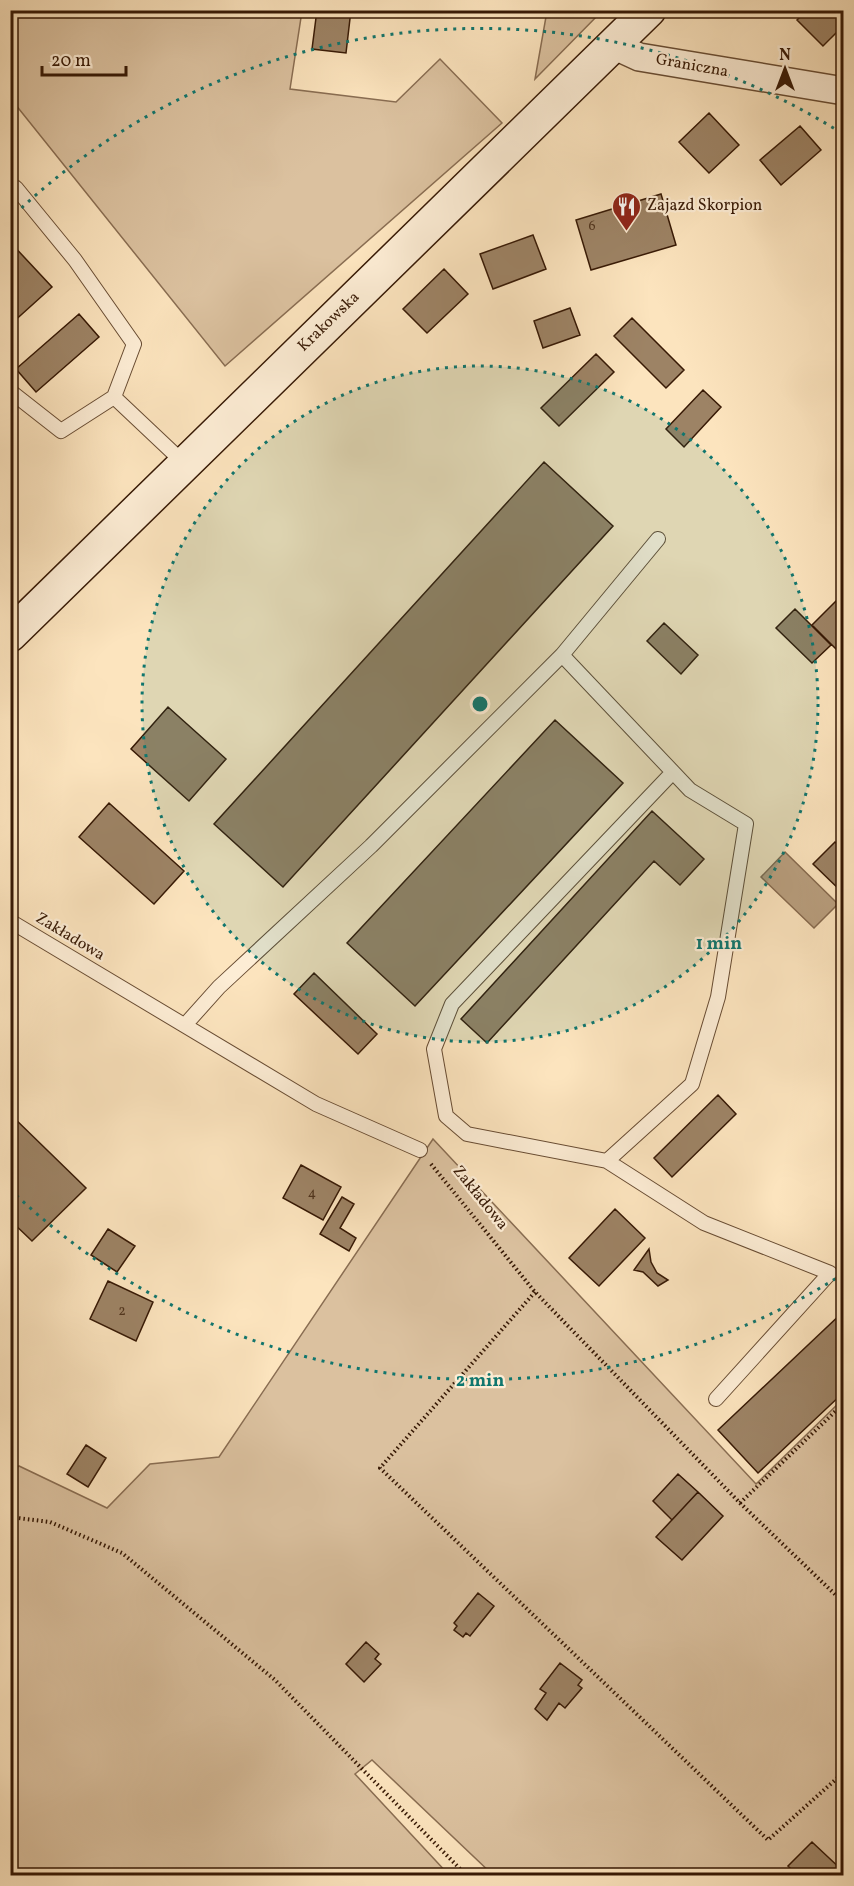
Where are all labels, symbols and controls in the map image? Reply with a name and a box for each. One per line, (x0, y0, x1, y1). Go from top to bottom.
scale bar (42, 39, 126, 77)
north arrow (755, 39, 815, 99)
text: N (779, 45, 791, 67)
text: 20 m (51, 49, 91, 74)
street label: Graniczna (654, 49, 730, 83)
restaurant icon: Zajazd Skorpion (610, 190, 642, 232)
place label: Zajazd Skorpion (647, 195, 762, 217)
house number: 6 (588, 217, 596, 236)
street label: Krakowska (293, 287, 365, 357)
centre of rings (470, 694, 490, 714)
street label: Zakładowa (31, 908, 109, 966)
text: 1 min (696, 932, 742, 957)
street label: Zakładowa (447, 1161, 513, 1235)
house number: 4 (308, 1184, 316, 1203)
house number: 2 (118, 1302, 126, 1321)
text: 2 min (456, 1369, 504, 1394)

